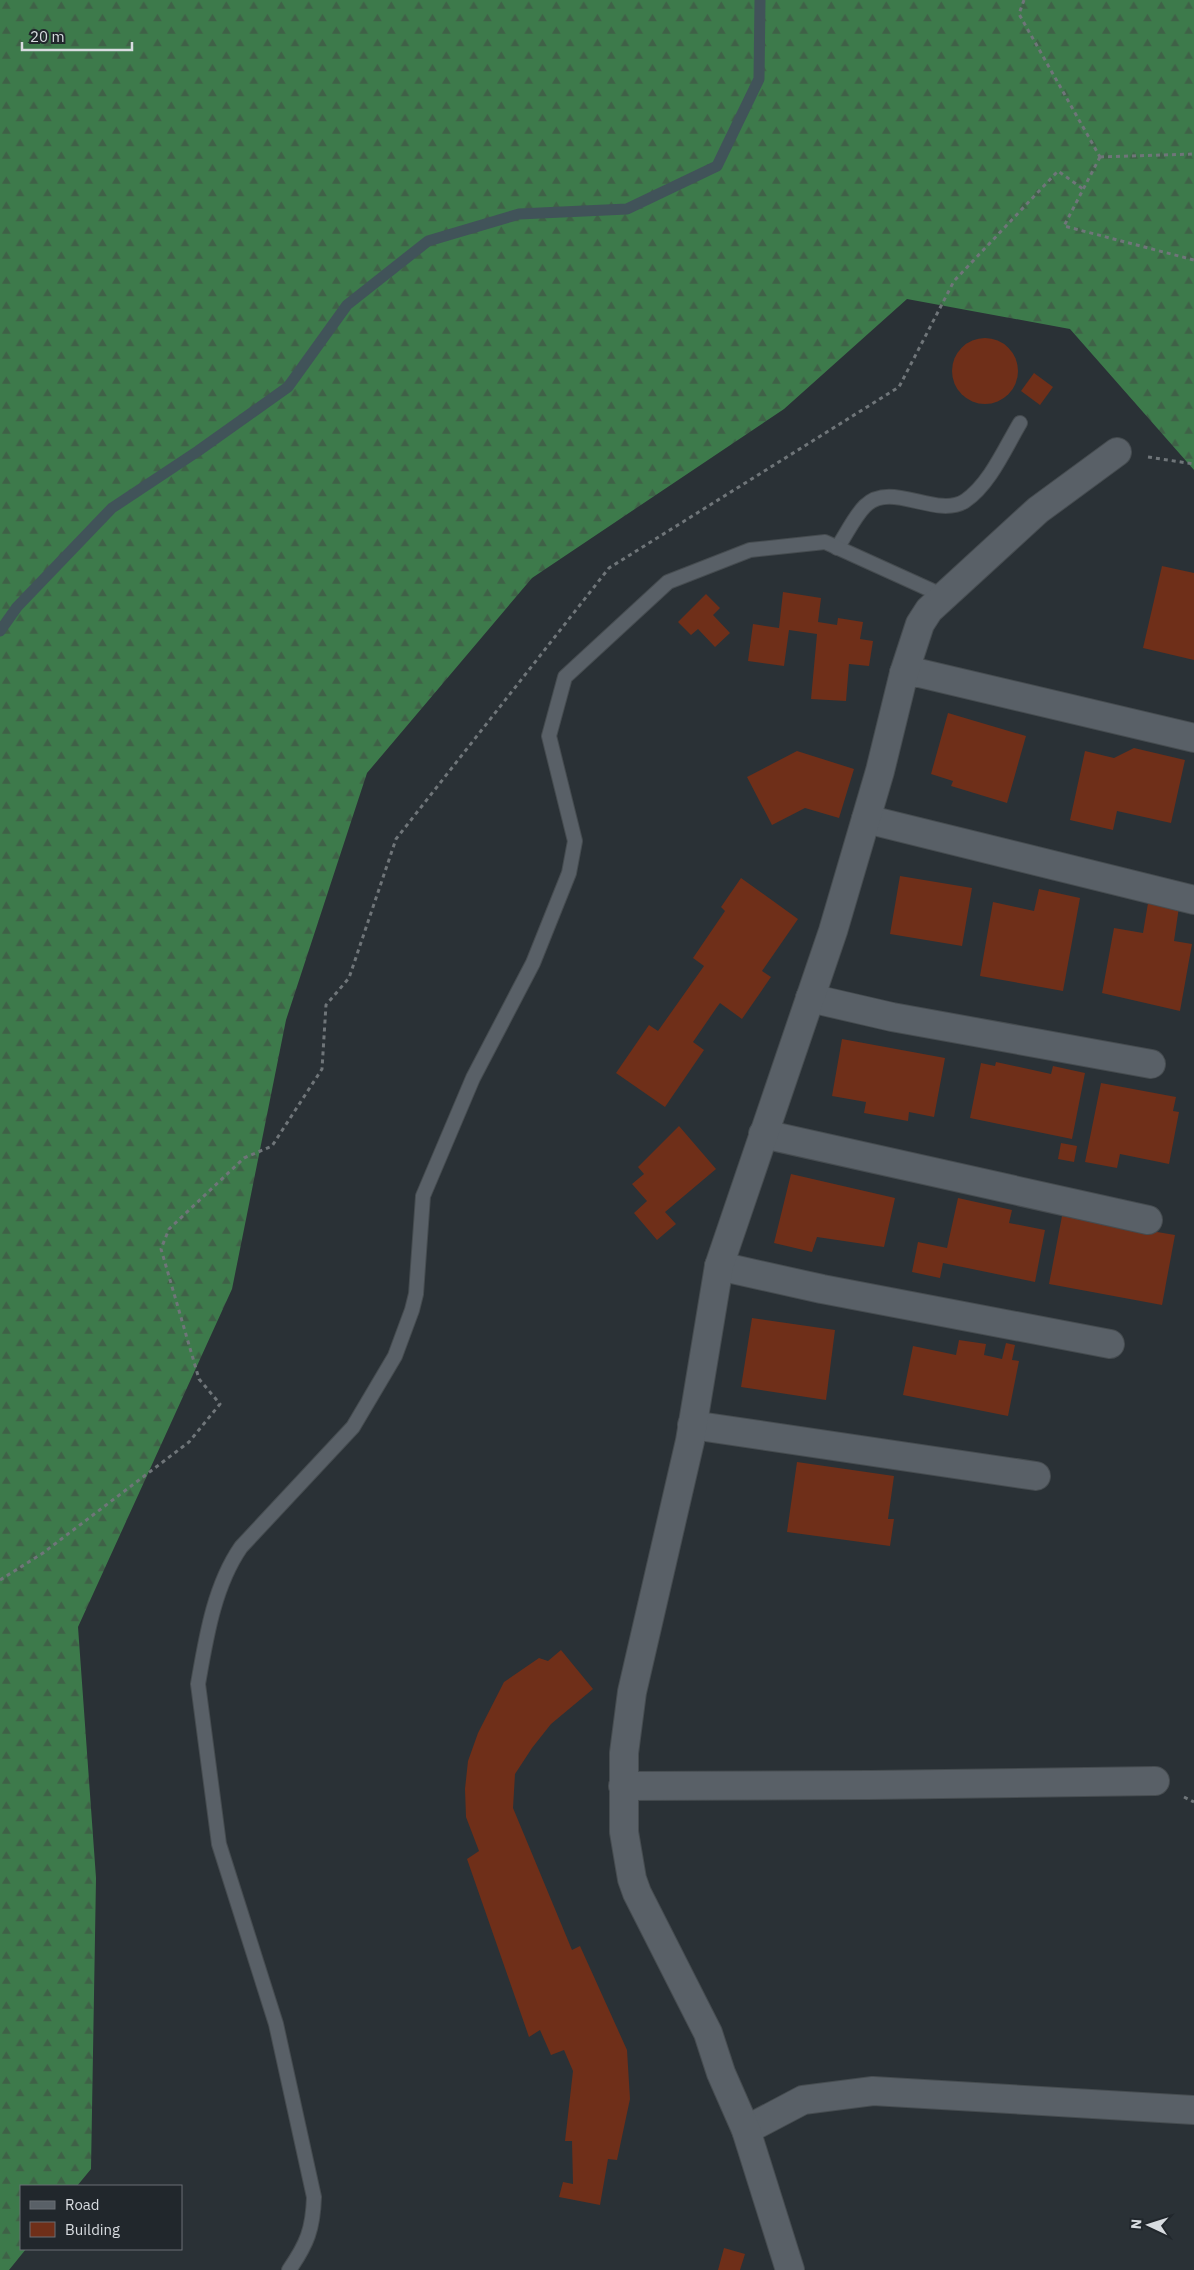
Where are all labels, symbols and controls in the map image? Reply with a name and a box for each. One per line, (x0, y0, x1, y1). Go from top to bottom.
scale bar (22, 20, 132, 52)
text: 20 m (30, 27, 65, 46)
legend (20, 2185, 182, 2250)
text: Road (65, 2195, 100, 2214)
north arrow (1124, 2200, 1174, 2250)
text: N (1127, 2218, 1145, 2230)
text: Building (65, 2220, 120, 2239)

